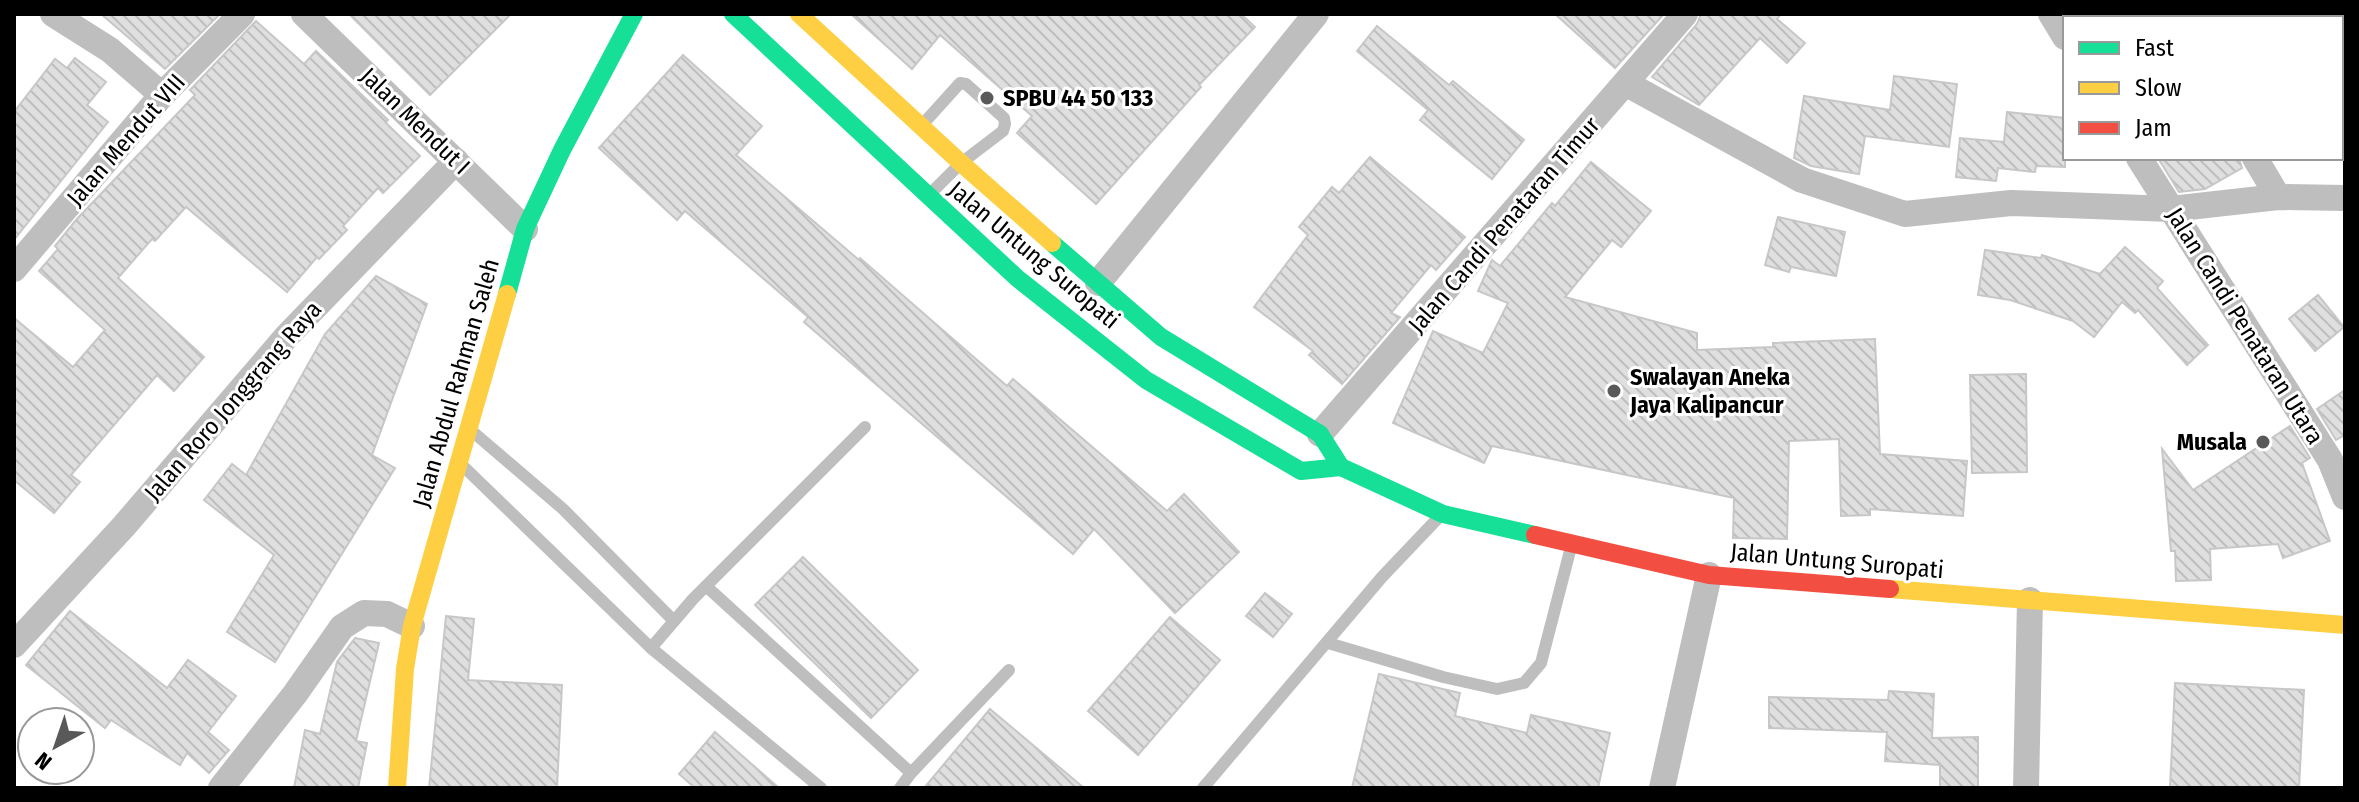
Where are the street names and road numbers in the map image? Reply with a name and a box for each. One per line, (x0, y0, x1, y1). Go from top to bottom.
street label: Jalan Mendut I (355, 62, 475, 180)
street label: Jalan Mendut VIII (61, 68, 191, 212)
street label: Jalan Candi Penataran Timur (1403, 111, 1606, 339)
street label: Jalan Untung Suropati (943, 175, 1125, 335)
street label: Jalan Candi Penataran Utara (2161, 203, 2329, 449)
street label: Jalan Abdul Rahman Saleh (407, 256, 505, 510)
street label: Jalan Roro Jonggrang Raya (139, 295, 327, 507)
street label: Jalan Untung Suropati (1729, 538, 1945, 584)

